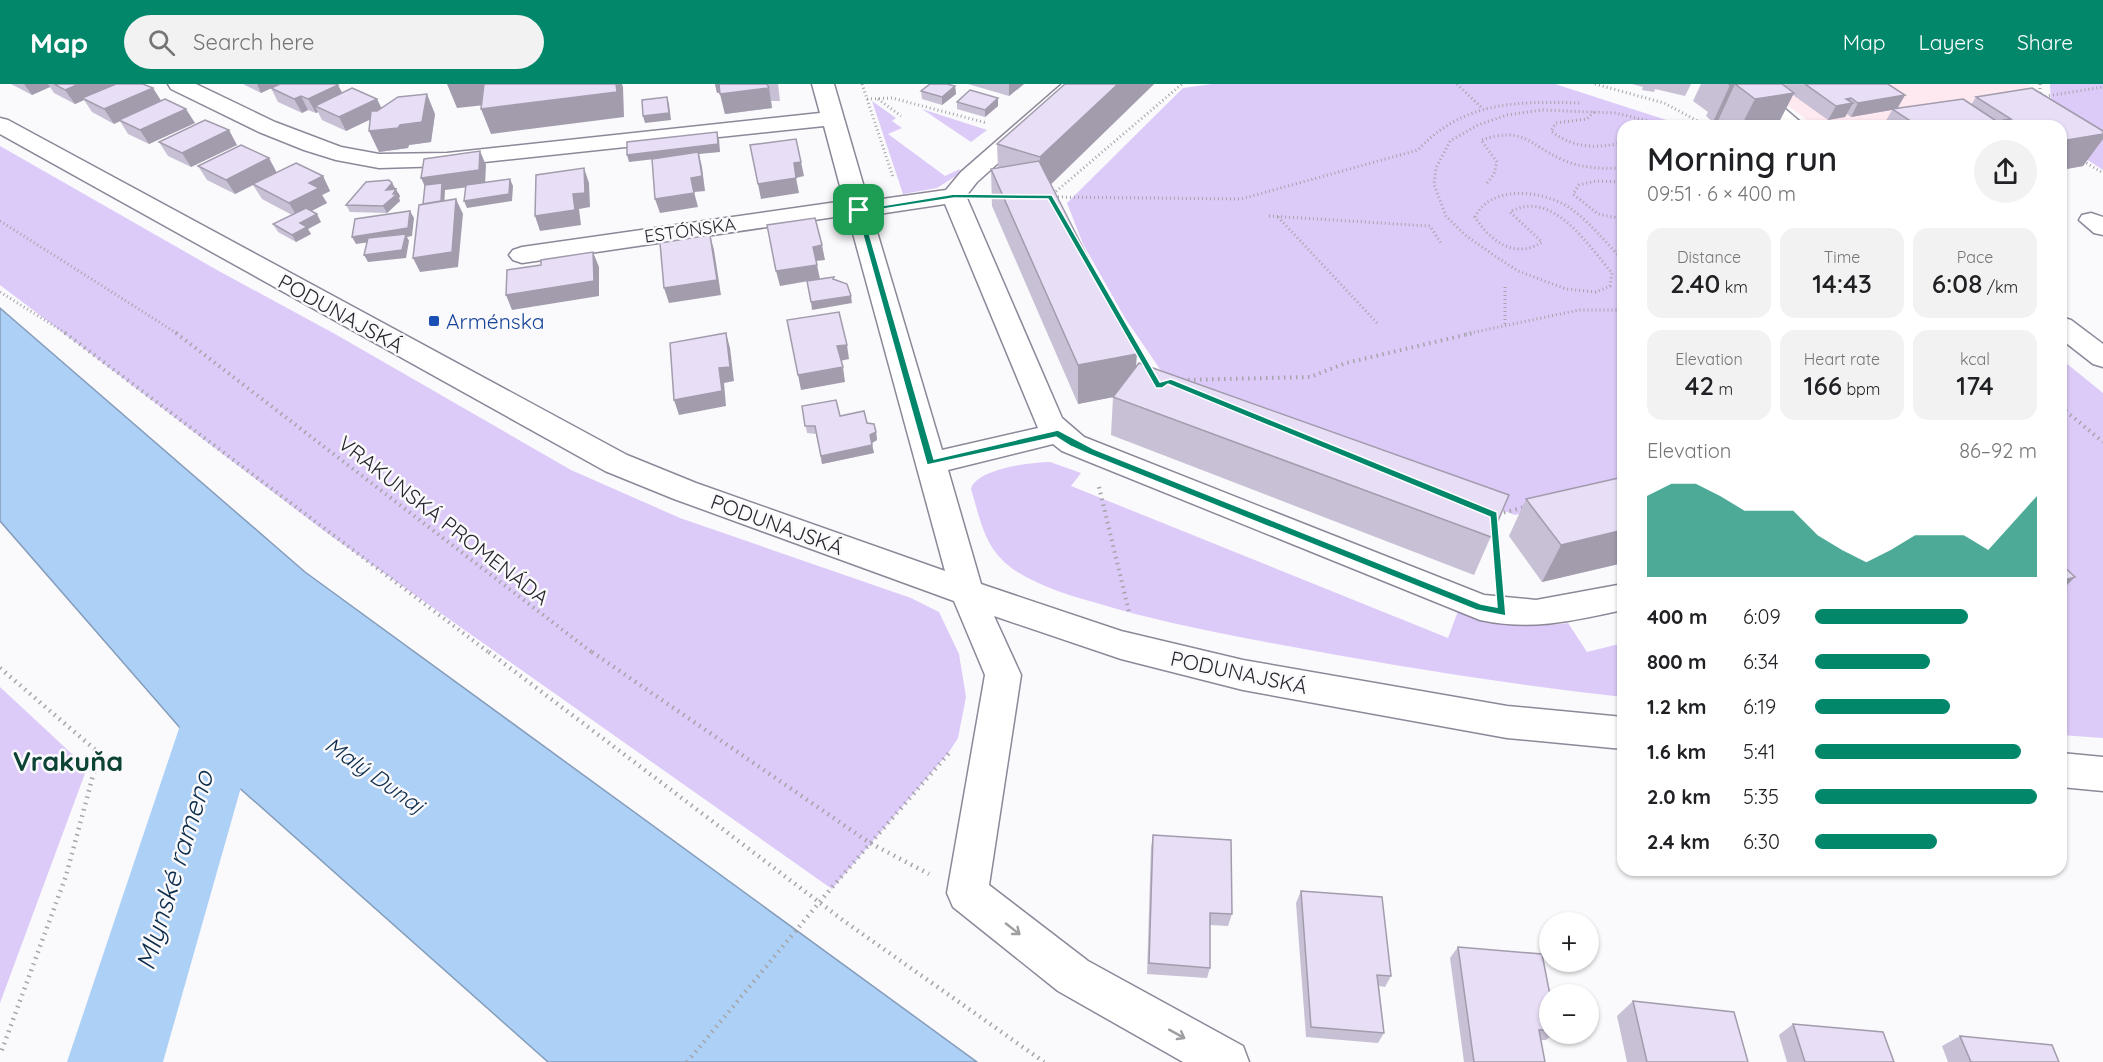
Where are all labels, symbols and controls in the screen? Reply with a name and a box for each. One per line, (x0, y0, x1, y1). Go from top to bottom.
search box (124, 15, 544, 69)
text: Map (30, 25, 88, 60)
icon: search (145, 26, 178, 59)
text: Search here (193, 28, 315, 56)
text: Map (1843, 29, 1886, 55)
text: Layers (1919, 29, 1984, 55)
text: Share (2017, 29, 2073, 55)
text: Morning run (1647, 138, 1837, 179)
button: share (1974, 140, 2037, 203)
text: 09:51 · 6 × 400 m (1647, 181, 1796, 206)
pin (833, 184, 884, 235)
icon: arrive (842, 193, 875, 226)
street label: ESTÓNSKA (643, 212, 738, 248)
text: Distance (1677, 247, 1741, 267)
text: Time (1824, 247, 1860, 267)
text: Pace (1957, 247, 1993, 267)
text: 2.40 (1670, 267, 1720, 300)
text: 14:43 (1812, 267, 1872, 300)
text: 6:08 (1932, 267, 1982, 300)
street label: PODUNAJSKÁ (274, 268, 408, 358)
text: km (1720, 277, 1748, 297)
text: /km (1982, 277, 2018, 297)
place label: Arménska (446, 308, 545, 334)
marker: Arménska (427, 314, 441, 328)
text: Elevation (1675, 349, 1743, 369)
text: Heart rate (1804, 349, 1880, 369)
text: kcal (1960, 349, 1990, 369)
text: 42 (1685, 369, 1714, 402)
text: 166 (1804, 369, 1842, 402)
text: 174 (1956, 369, 1994, 402)
text: m (1714, 379, 1733, 399)
text: bpm (1842, 379, 1880, 399)
street label: VRAKUNSKÁ PROMENÁDA (333, 430, 555, 610)
text: Elevation (1647, 438, 1731, 463)
text: 86–92 m (1959, 438, 2037, 463)
street label: PODUNAJSKÁ (707, 488, 847, 560)
text: 400 m (1647, 604, 1707, 629)
text: 6:09 (1743, 604, 1781, 629)
street label: PODUNAJSKÁ (1168, 645, 1310, 699)
text: 800 m (1647, 649, 1707, 674)
text: 6:34 (1743, 649, 1779, 674)
text: 1.2 km (1647, 694, 1707, 719)
text: 6:19 (1743, 694, 1776, 719)
water label: Malý Dunaj (320, 731, 432, 821)
text: 1.6 km (1647, 739, 1706, 764)
text: 5:41 (1743, 739, 1775, 764)
district label: Vrakuňa (13, 744, 123, 778)
water label: Mlynské rameno (128, 765, 221, 974)
text: 2.0 km (1647, 784, 1711, 809)
text: 5:35 (1743, 784, 1779, 809)
text: 2.4 km (1647, 829, 1710, 854)
text: 6:30 (1743, 829, 1780, 854)
map controls (1539, 912, 1599, 1044)
button: + (1539, 912, 1599, 972)
one-way arrow (1005, 923, 1021, 936)
button: − (1539, 984, 1599, 1044)
one-way arrow (1168, 1028, 1185, 1040)

